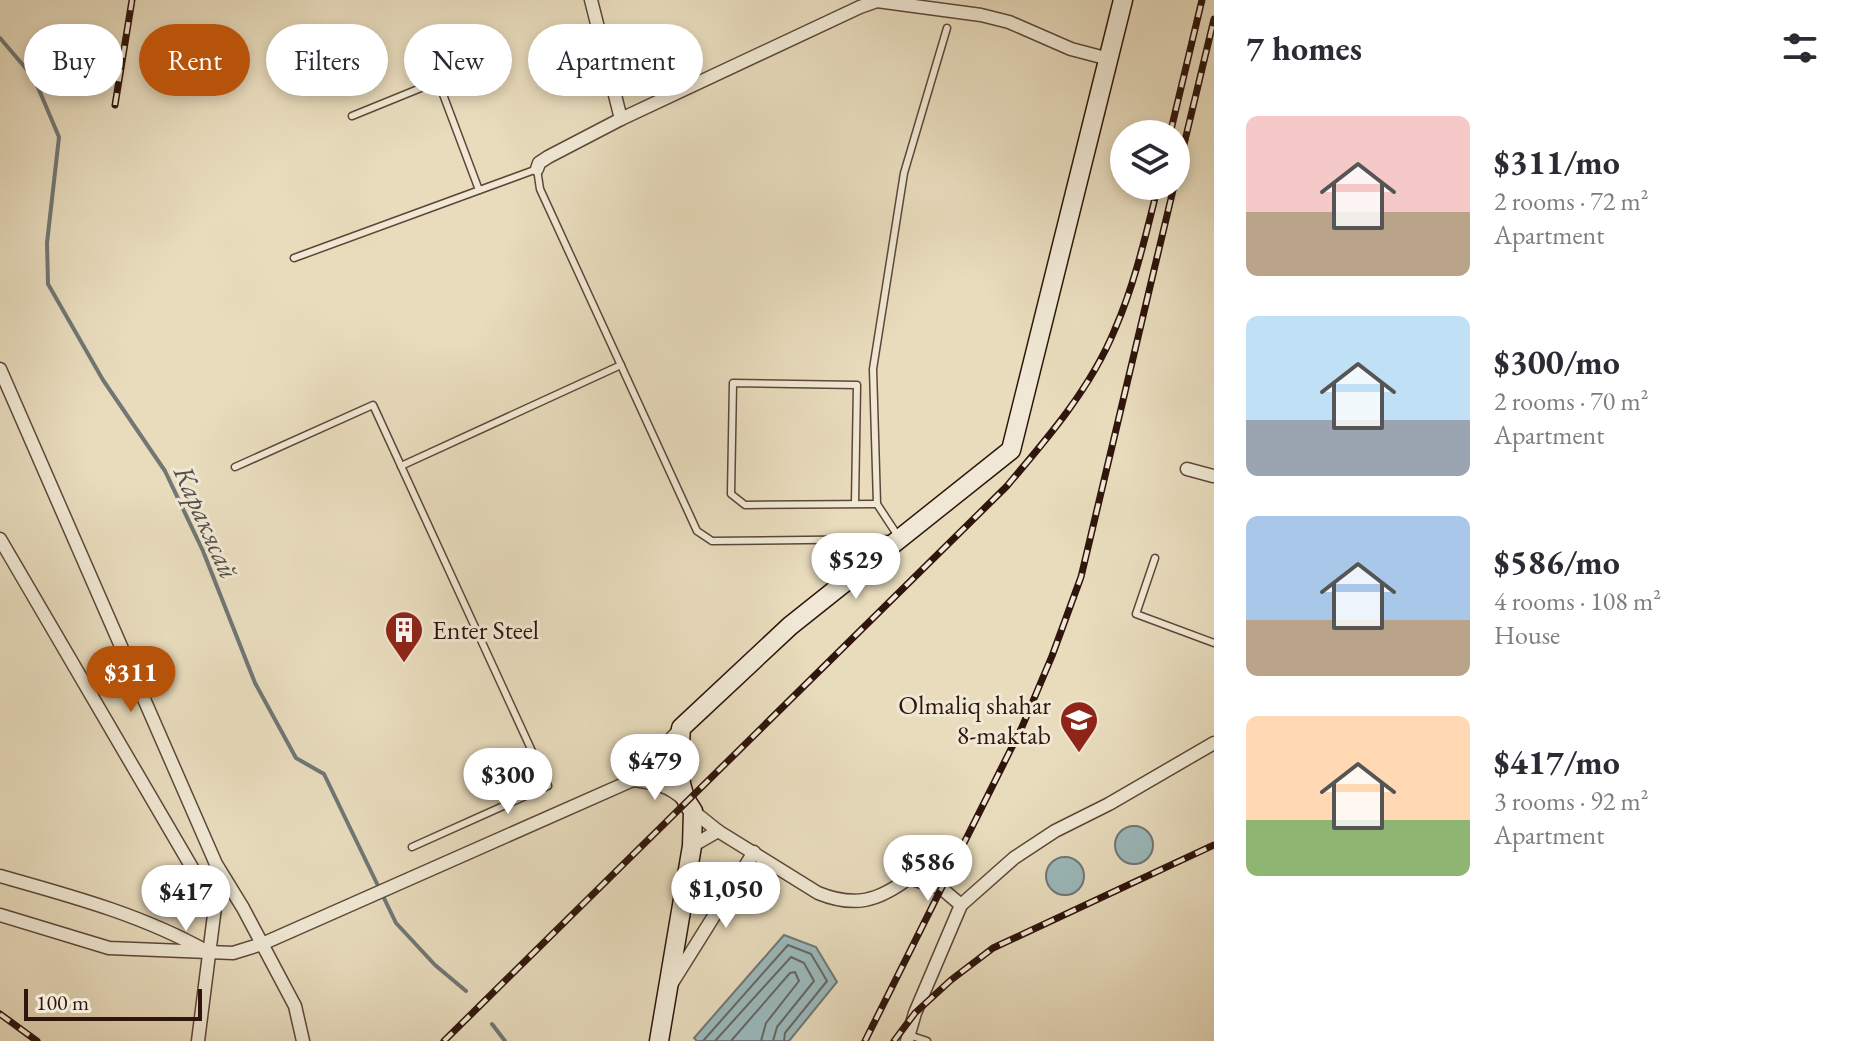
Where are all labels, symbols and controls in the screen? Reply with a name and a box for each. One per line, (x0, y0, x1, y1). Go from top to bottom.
chip: Buy (24, 24, 123, 96)
chip: Rent (139, 24, 250, 96)
chip: Filters (266, 24, 388, 96)
chip: New (404, 24, 512, 96)
chip: Apartment (528, 24, 703, 96)
text: 7 homes (1246, 26, 1362, 70)
icon: filters (1778, 26, 1822, 70)
map controls (1110, 120, 1190, 200)
button: layers (1110, 120, 1190, 200)
text: $311/mo (1494, 140, 1620, 184)
icon: home (1310, 148, 1406, 244)
text: 2 rooms · 72 m² (1494, 184, 1649, 218)
text: Apartment (1494, 218, 1604, 252)
text: $300/mo (1494, 340, 1620, 384)
icon: home (1310, 348, 1406, 444)
text: 2 rooms · 70 m² (1494, 384, 1649, 418)
text: Apartment (1494, 418, 1604, 452)
water label: Каракясай (166, 459, 248, 584)
pin: $529 (809, 533, 903, 601)
text: $586/mo (1494, 540, 1620, 584)
text: $529 (829, 542, 883, 576)
icon: home (1310, 548, 1406, 644)
text: 4 rooms · 108 m² (1494, 584, 1661, 618)
building icon: Enter Steel (383, 609, 425, 664)
place label: Enter Steel (432, 613, 539, 647)
text: House (1494, 618, 1560, 652)
pin: $311 (84, 646, 178, 714)
text: $311 (104, 655, 158, 689)
place label: Olmaliq shahar 8-maktab (898, 688, 1051, 752)
school or university icon: Olmaliq shahar 8-maktab (1058, 699, 1100, 754)
pin: $479 (608, 734, 702, 802)
text: $417/mo (1494, 740, 1620, 784)
text: $479 (628, 743, 682, 777)
pin: $300 (461, 748, 555, 816)
icon: home (1310, 748, 1406, 844)
text: $300 (481, 757, 535, 791)
text: 3 rooms · 92 m² (1494, 784, 1649, 818)
text: Apartment (1494, 818, 1604, 852)
pin: $586 (881, 835, 975, 903)
text: $586 (901, 844, 955, 878)
pin: $1,050 (661, 862, 791, 930)
pin: $417 (139, 865, 233, 933)
text: $1,050 (689, 871, 763, 905)
text: $417 (159, 874, 213, 908)
scale bar (24, 985, 202, 1021)
text: 100 m (36, 988, 89, 1017)

